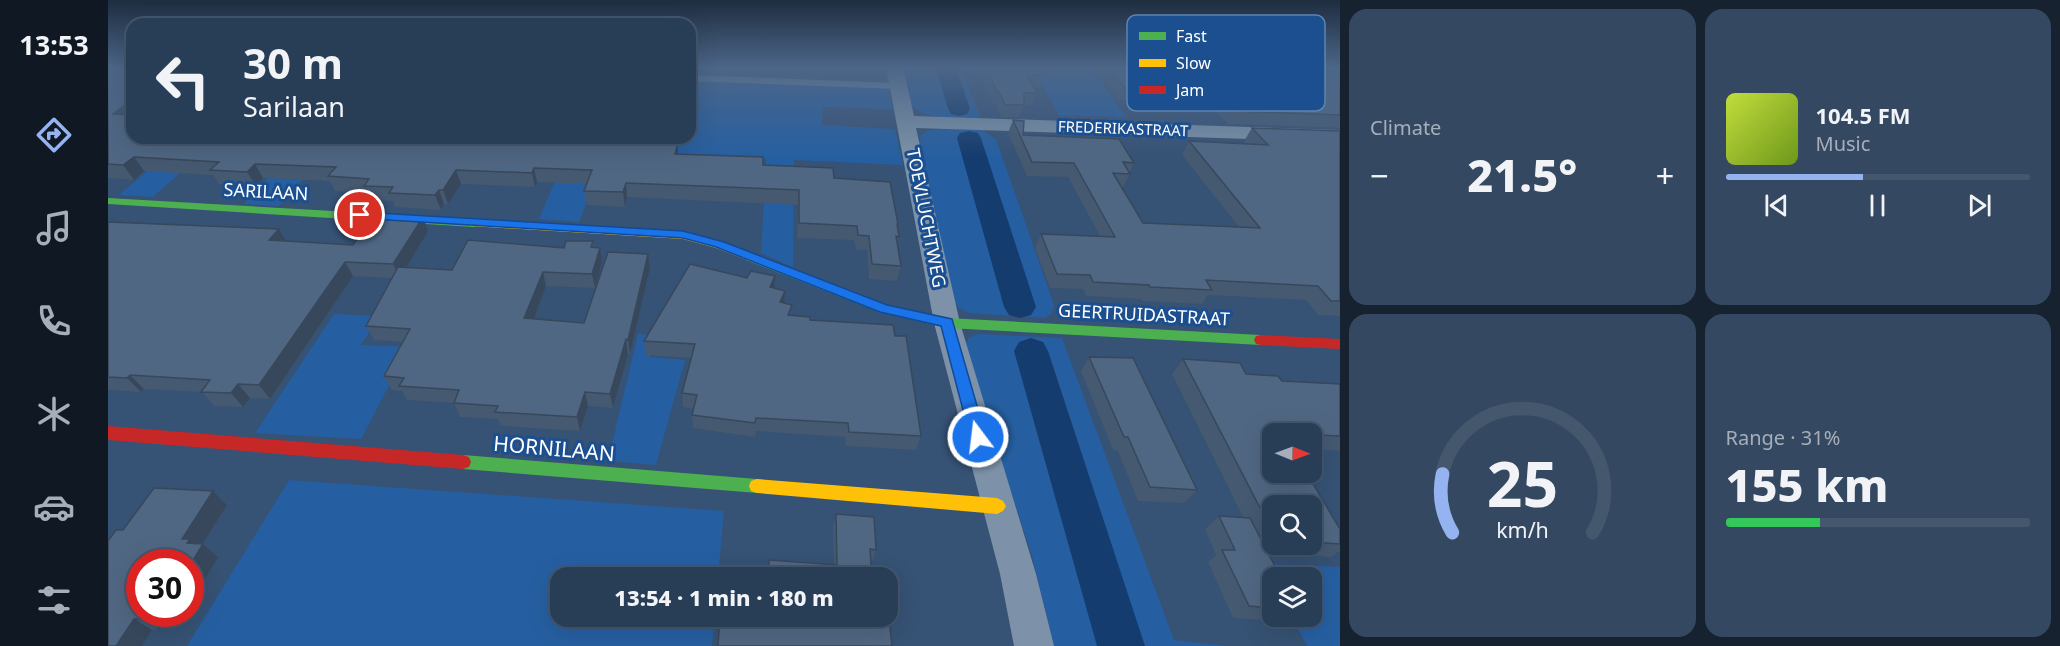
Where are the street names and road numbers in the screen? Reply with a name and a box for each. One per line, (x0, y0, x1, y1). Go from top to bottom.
street label: FREDERIKASTRAAT (1058, 116, 1189, 140)
street label: TOEVLUCHTWEG (902, 146, 952, 290)
street label: SARILAAN (223, 177, 309, 205)
street label: GEERTRUIDASTRAAT (1058, 298, 1231, 330)
street label: HORNILAAN (492, 429, 616, 467)

